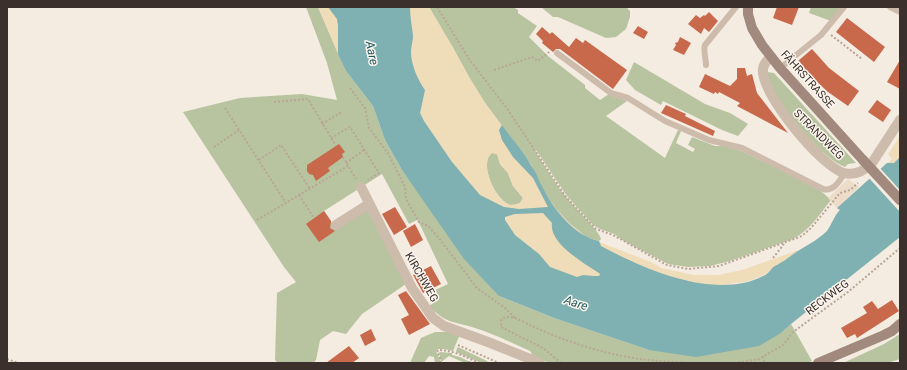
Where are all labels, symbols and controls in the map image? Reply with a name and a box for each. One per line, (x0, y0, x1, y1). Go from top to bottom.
water label: Aare (363, 39, 381, 66)
street label: FÄHRSTRASSE (778, 48, 837, 111)
street label: STRANDWEG (791, 107, 846, 162)
street label: KIRCHWEG (402, 250, 441, 304)
street label: RECKWEG (803, 277, 851, 318)
water label: Aare (562, 292, 590, 313)

